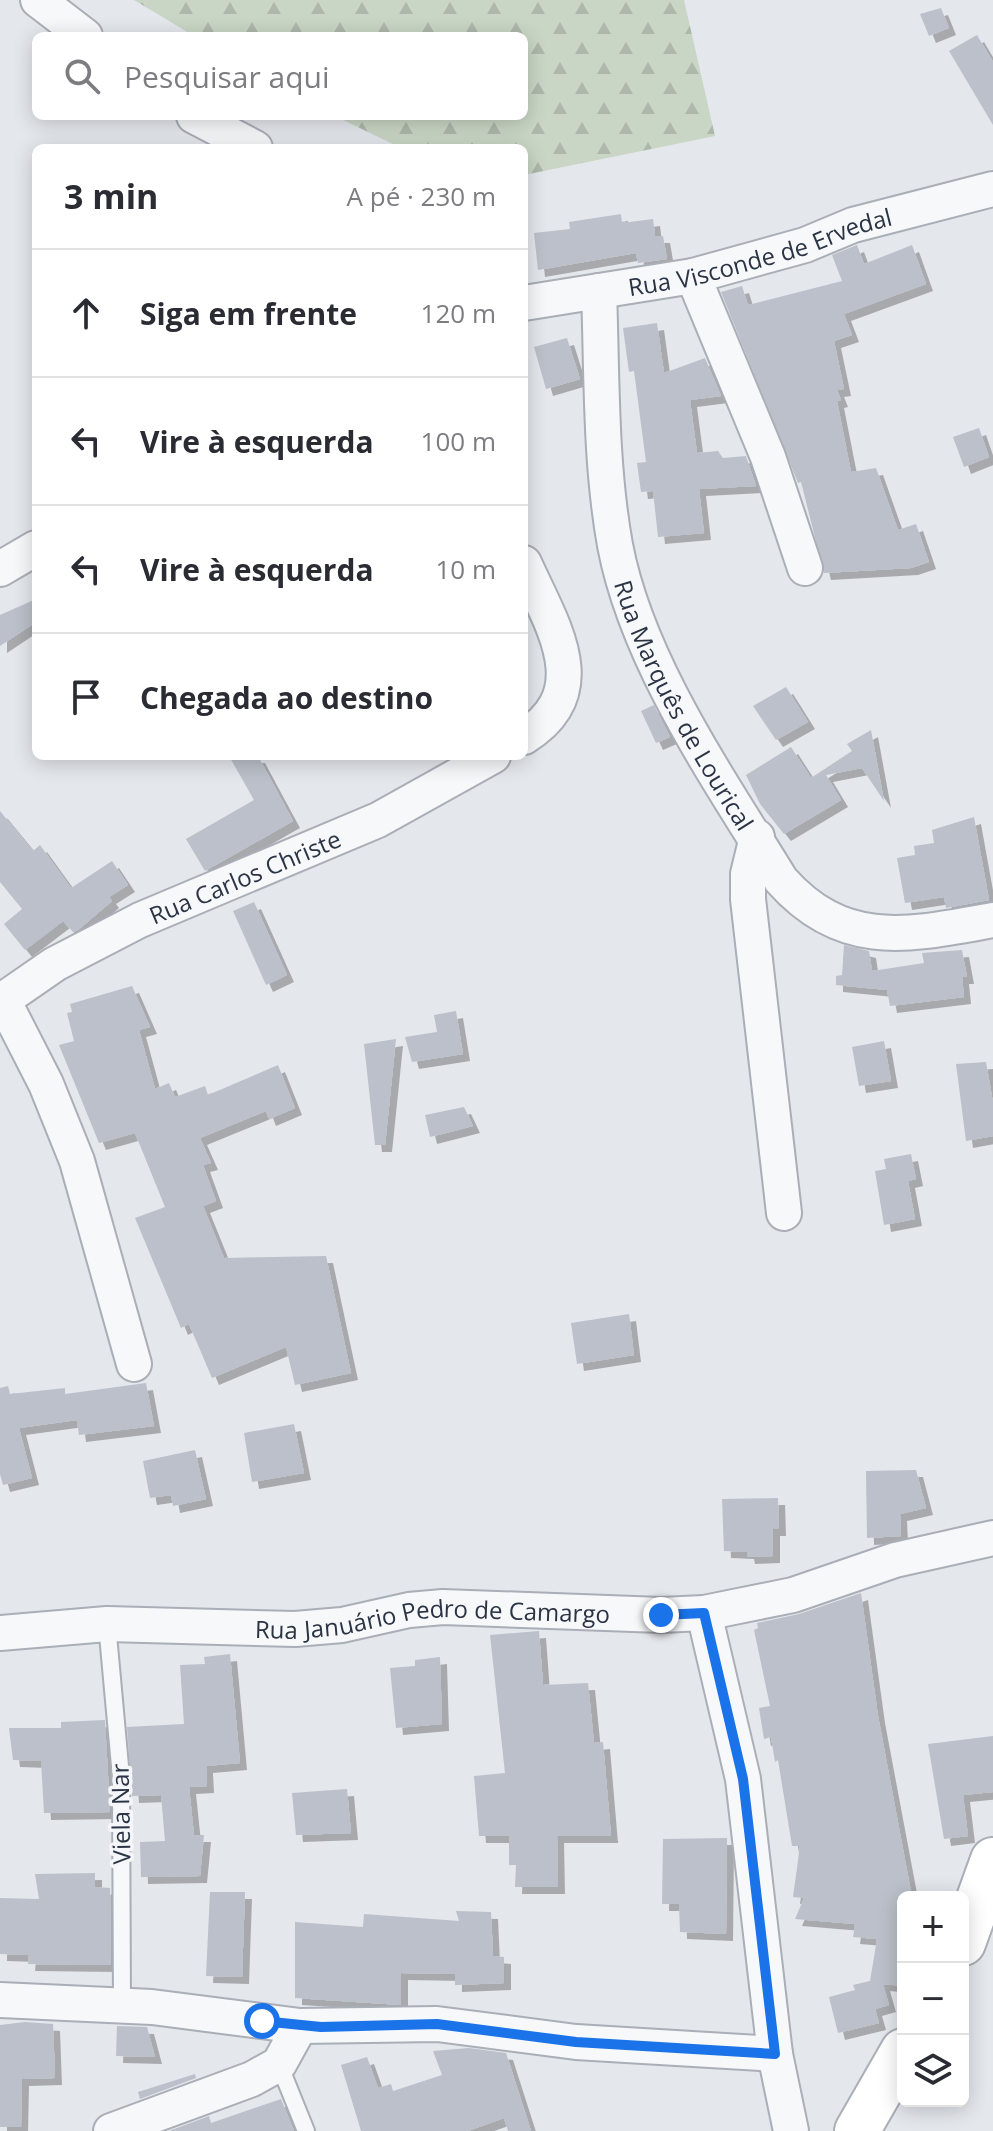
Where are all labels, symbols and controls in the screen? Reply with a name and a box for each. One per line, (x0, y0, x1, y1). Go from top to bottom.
search box (32, 32, 528, 120)
icon: search (60, 54, 104, 98)
text: Pesquisar aqui (124, 56, 330, 97)
text: 3 min (64, 173, 158, 219)
text: A pé · 230 m (347, 178, 496, 214)
street label: Rua Visconde de Ervedal (626, 199, 895, 303)
icon: ahead (64, 291, 108, 335)
text: Siga em frente (140, 293, 357, 334)
text: 120 m (421, 295, 496, 331)
icon: left (64, 419, 108, 463)
text: Vire à esquerda (140, 421, 374, 462)
text: 100 m (421, 423, 496, 459)
icon: left (64, 547, 108, 591)
text: Vire à esquerda (140, 549, 374, 590)
text: 10 m (435, 551, 496, 587)
street label: Rua Marquês de Lourical (608, 576, 762, 836)
icon: arrive (64, 675, 108, 719)
text: Chegada ao destino (140, 677, 433, 718)
street label: Rua Carlos Christe (144, 821, 345, 931)
street label: Rua Januário Pedro de Camargo (255, 1590, 611, 1646)
route end (643, 1597, 679, 1633)
street label: Viela Nar (103, 1763, 137, 1865)
map controls (897, 1891, 969, 2107)
button: + (897, 1891, 969, 1963)
button: − (897, 1963, 969, 2035)
route start (244, 2003, 280, 2039)
button: layers (897, 2035, 969, 2107)

